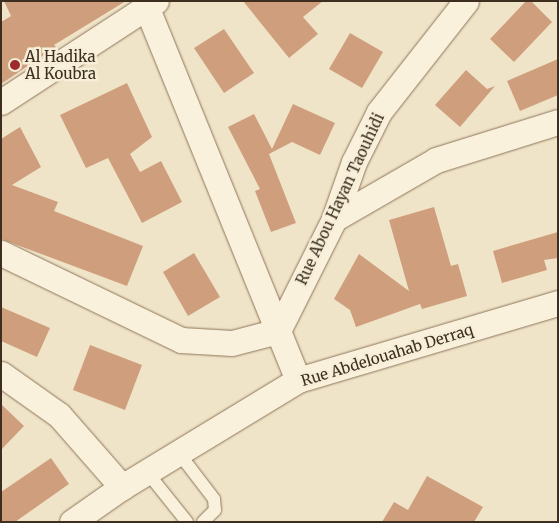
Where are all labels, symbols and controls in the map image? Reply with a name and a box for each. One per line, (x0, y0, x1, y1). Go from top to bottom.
place label: Al Hadika Al Koubra (25, 47, 96, 82)
marker: Al Hadika Al Koubra (9, 59, 21, 71)
street label: Rue Abou Hayan Taouhidi (292, 110, 388, 288)
street label: Rue Abdelouahab Derraq (299, 320, 475, 390)

